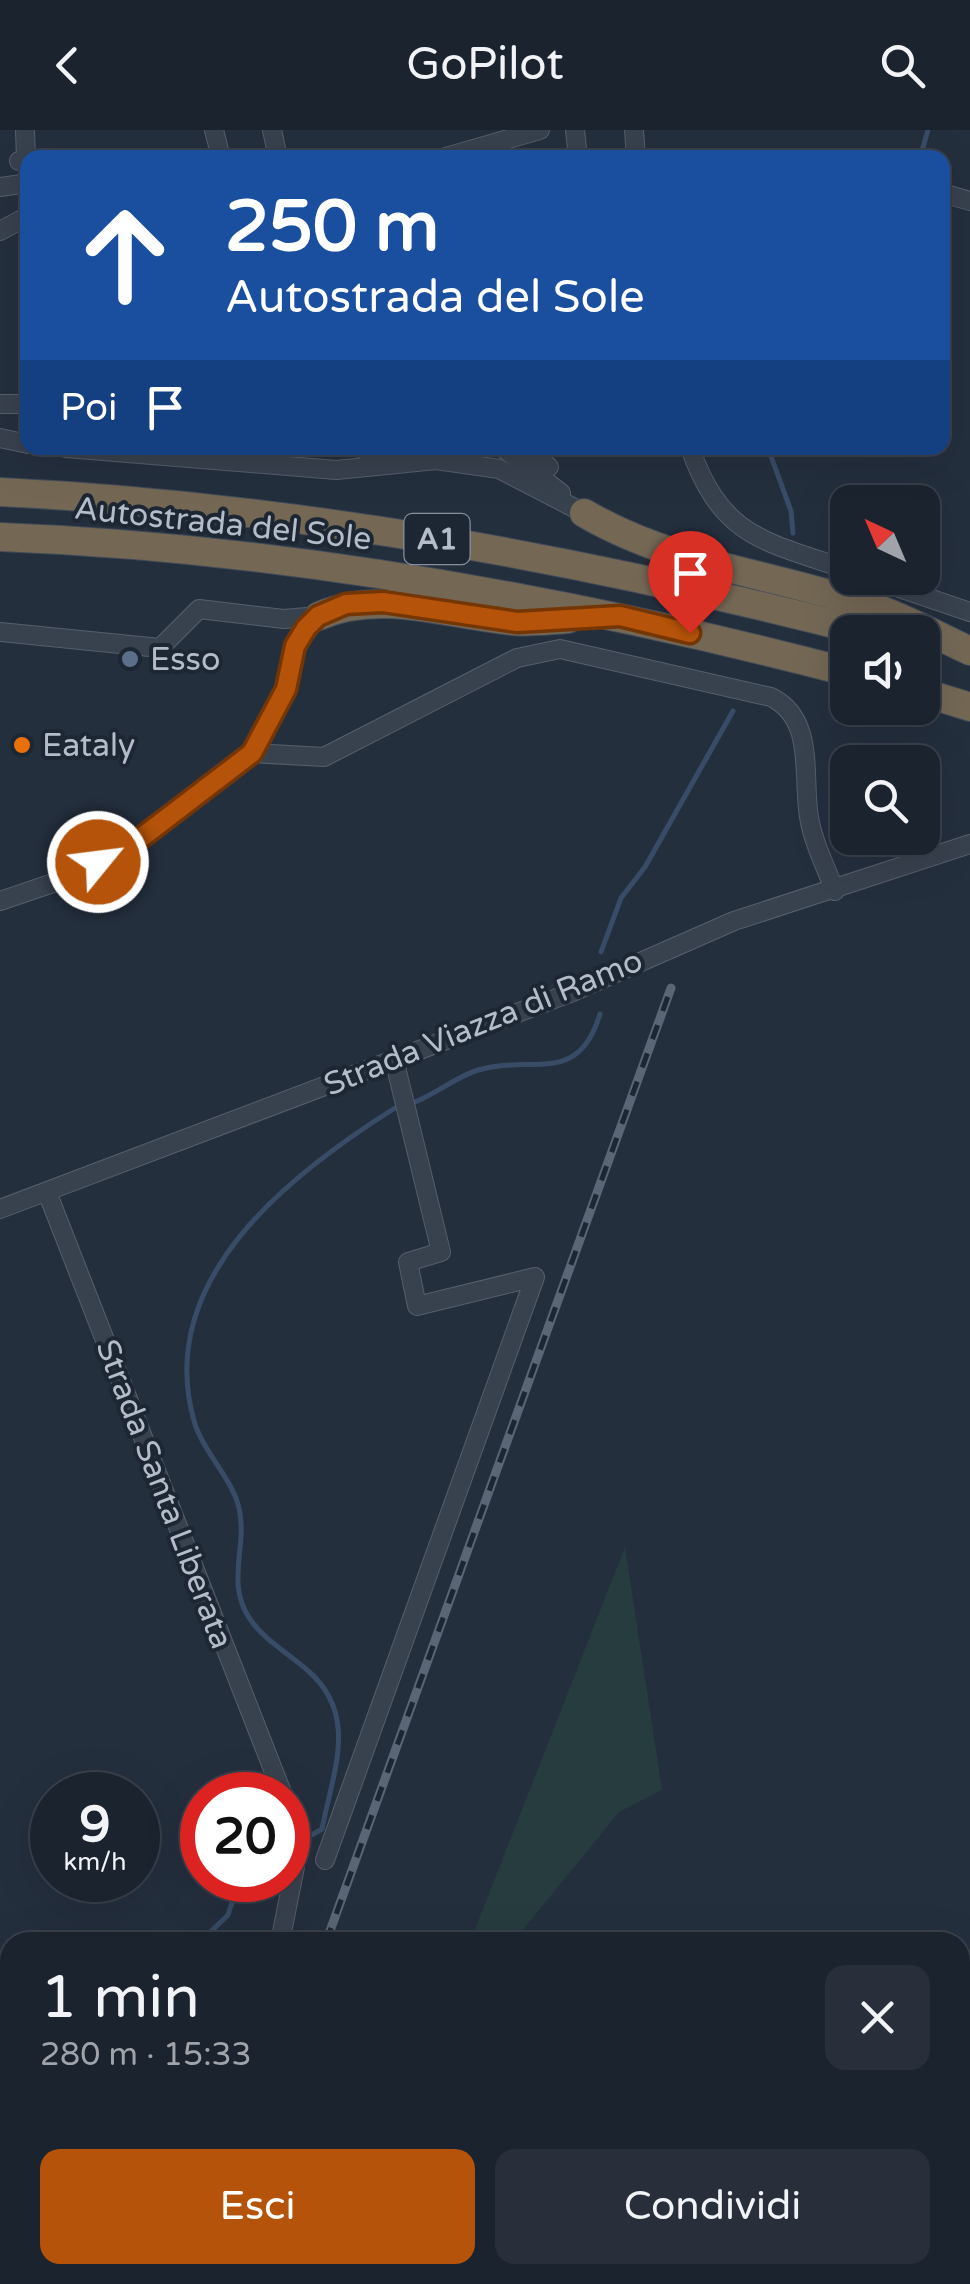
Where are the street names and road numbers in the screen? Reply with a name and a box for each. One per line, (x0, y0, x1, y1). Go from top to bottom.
street label: Autostrada del Sole (73, 490, 373, 558)
road number: A1 (404, 514, 470, 564)
street label: Strada Viazza di Ramo (319, 942, 648, 1104)
street label: Strada Santa Liberata (88, 1334, 241, 1654)

